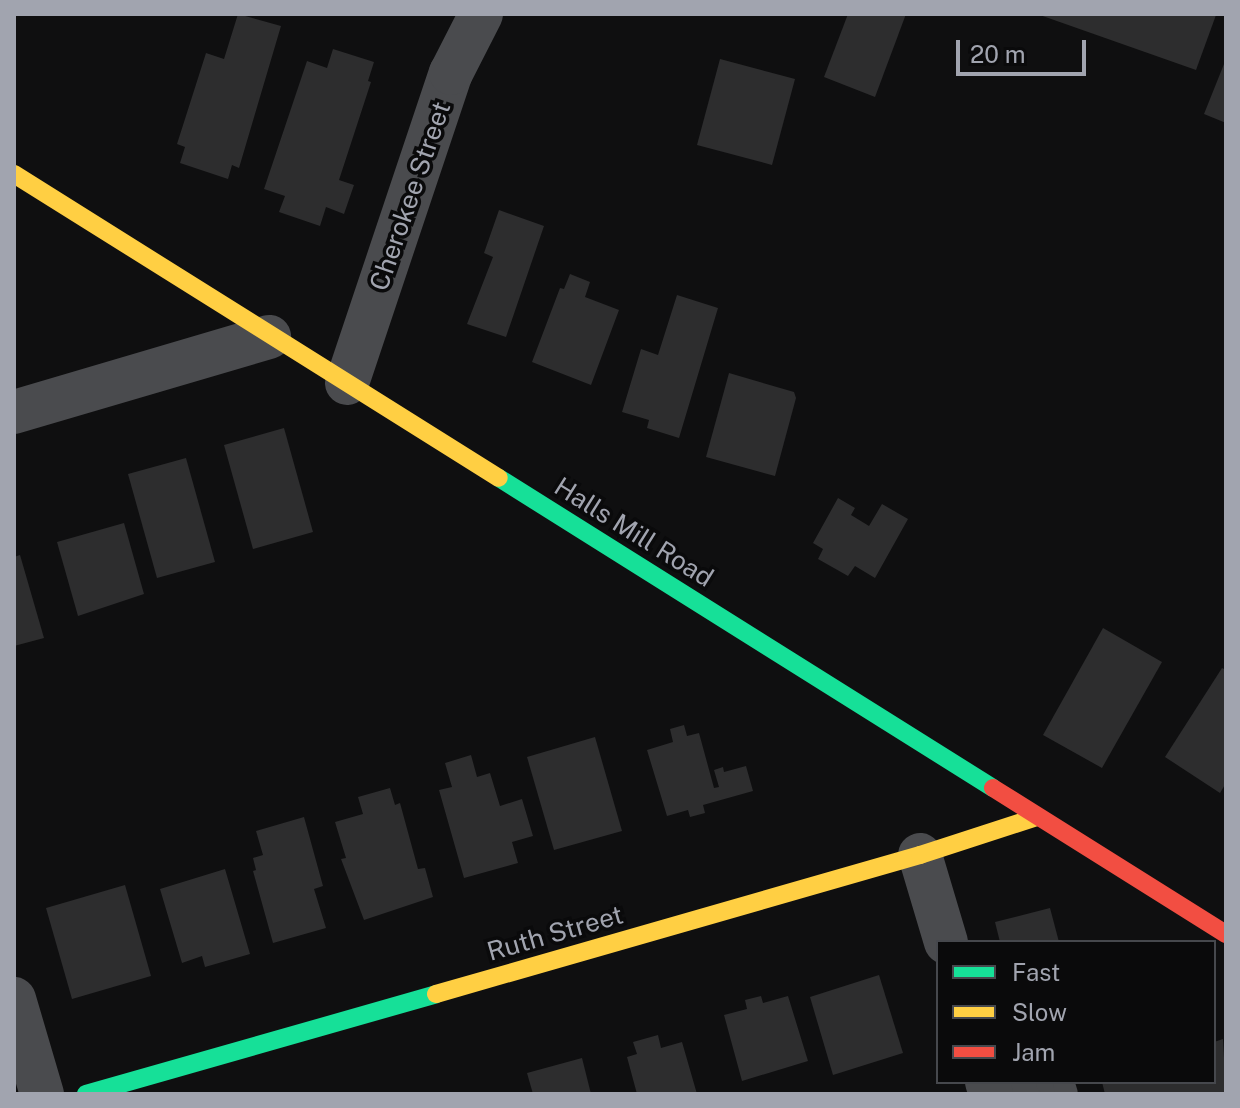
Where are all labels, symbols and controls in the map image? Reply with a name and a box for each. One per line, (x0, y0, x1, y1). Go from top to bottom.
scale bar (960, 24, 1090, 74)
text: 20 m (970, 40, 1026, 68)
street label: Cherokee Street (363, 97, 457, 295)
street label: Halls Mill Road (549, 471, 719, 593)
street label: Ruth Street (483, 899, 627, 967)
legend (936, 940, 1216, 1084)
text: Fast (1012, 958, 1060, 986)
text: Slow (1012, 998, 1067, 1026)
text: Jam (1012, 1038, 1055, 1066)

